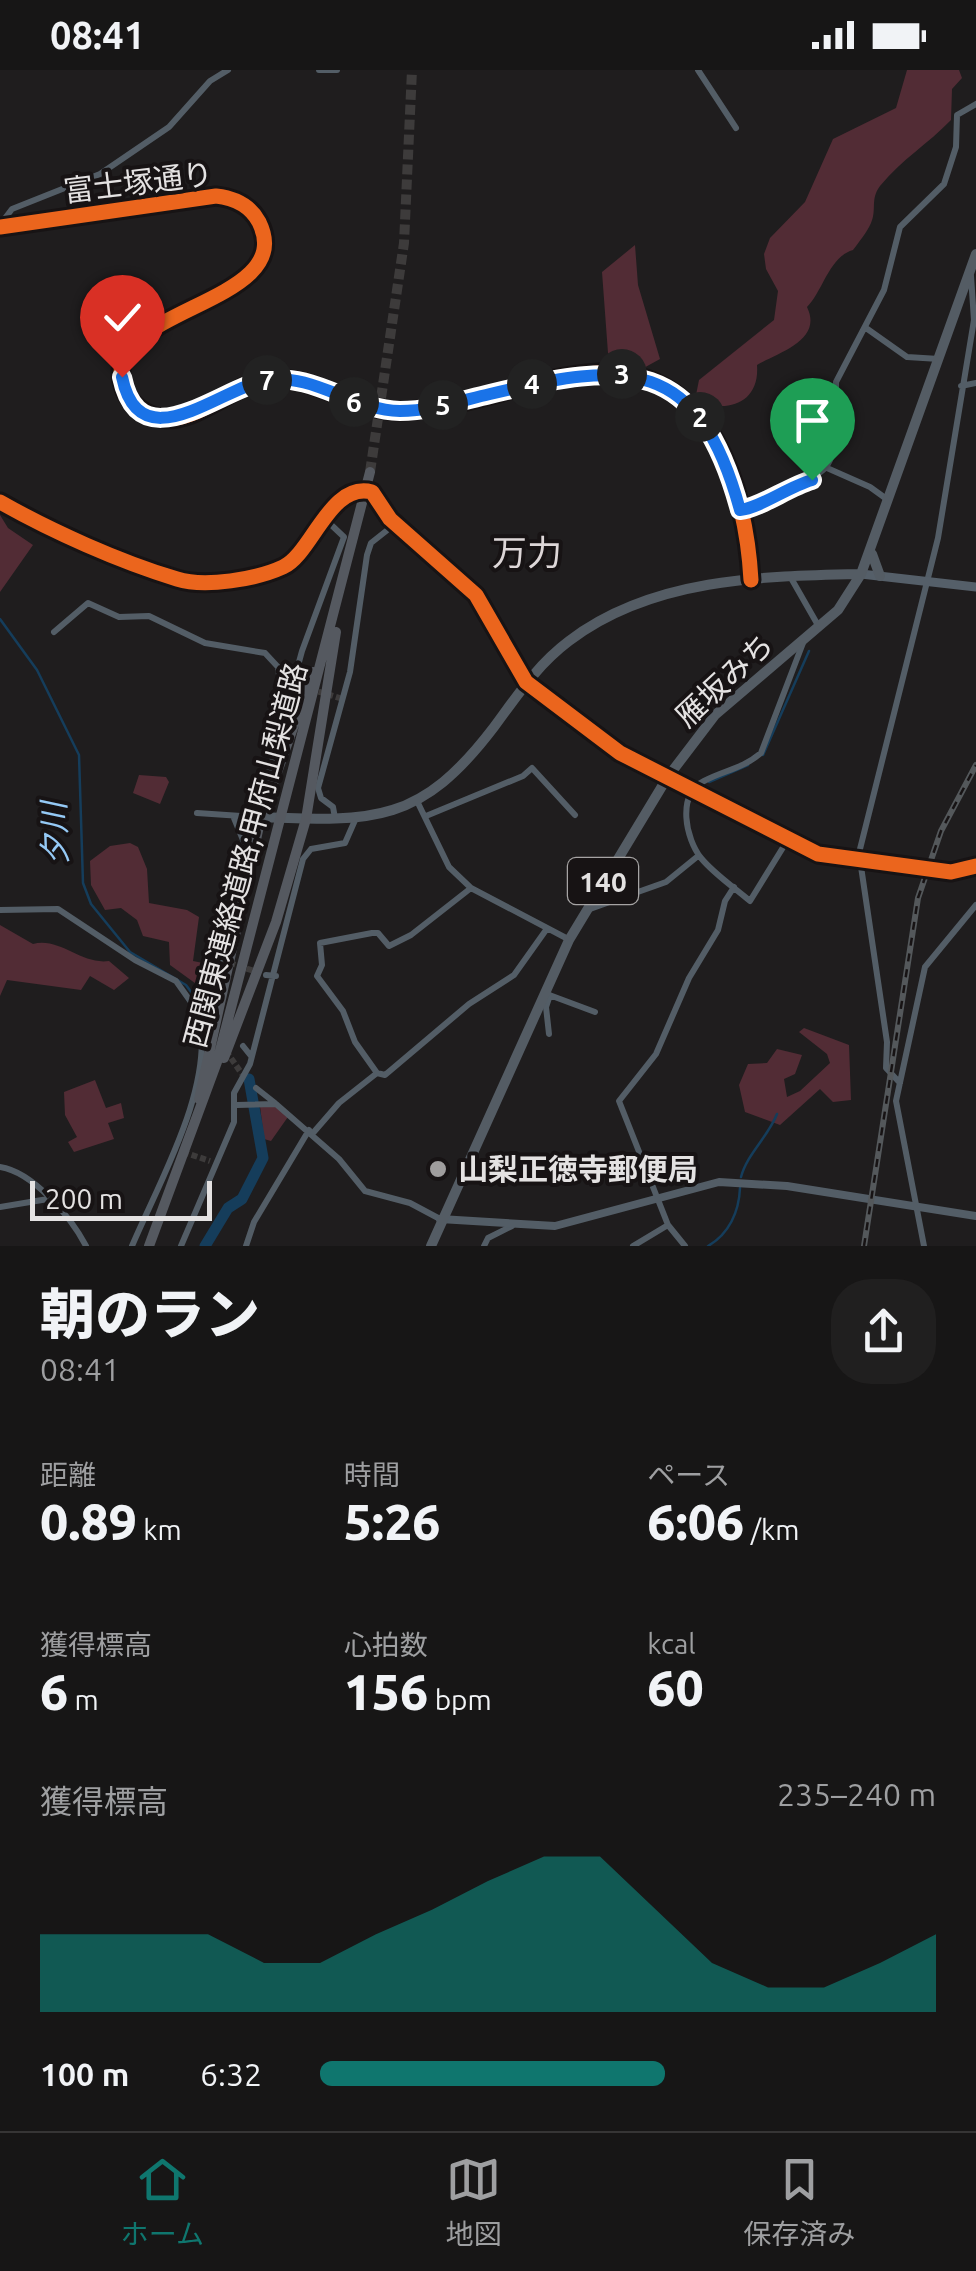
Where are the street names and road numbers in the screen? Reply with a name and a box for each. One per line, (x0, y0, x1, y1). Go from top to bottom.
street label: 富士塚通り (61, 156, 215, 208)
street label: 雁坂みち (669, 627, 779, 733)
street label: 西関東連絡道路;甲府山梨道路 (177, 659, 313, 1051)
road number: 140 (568, 858, 638, 904)

